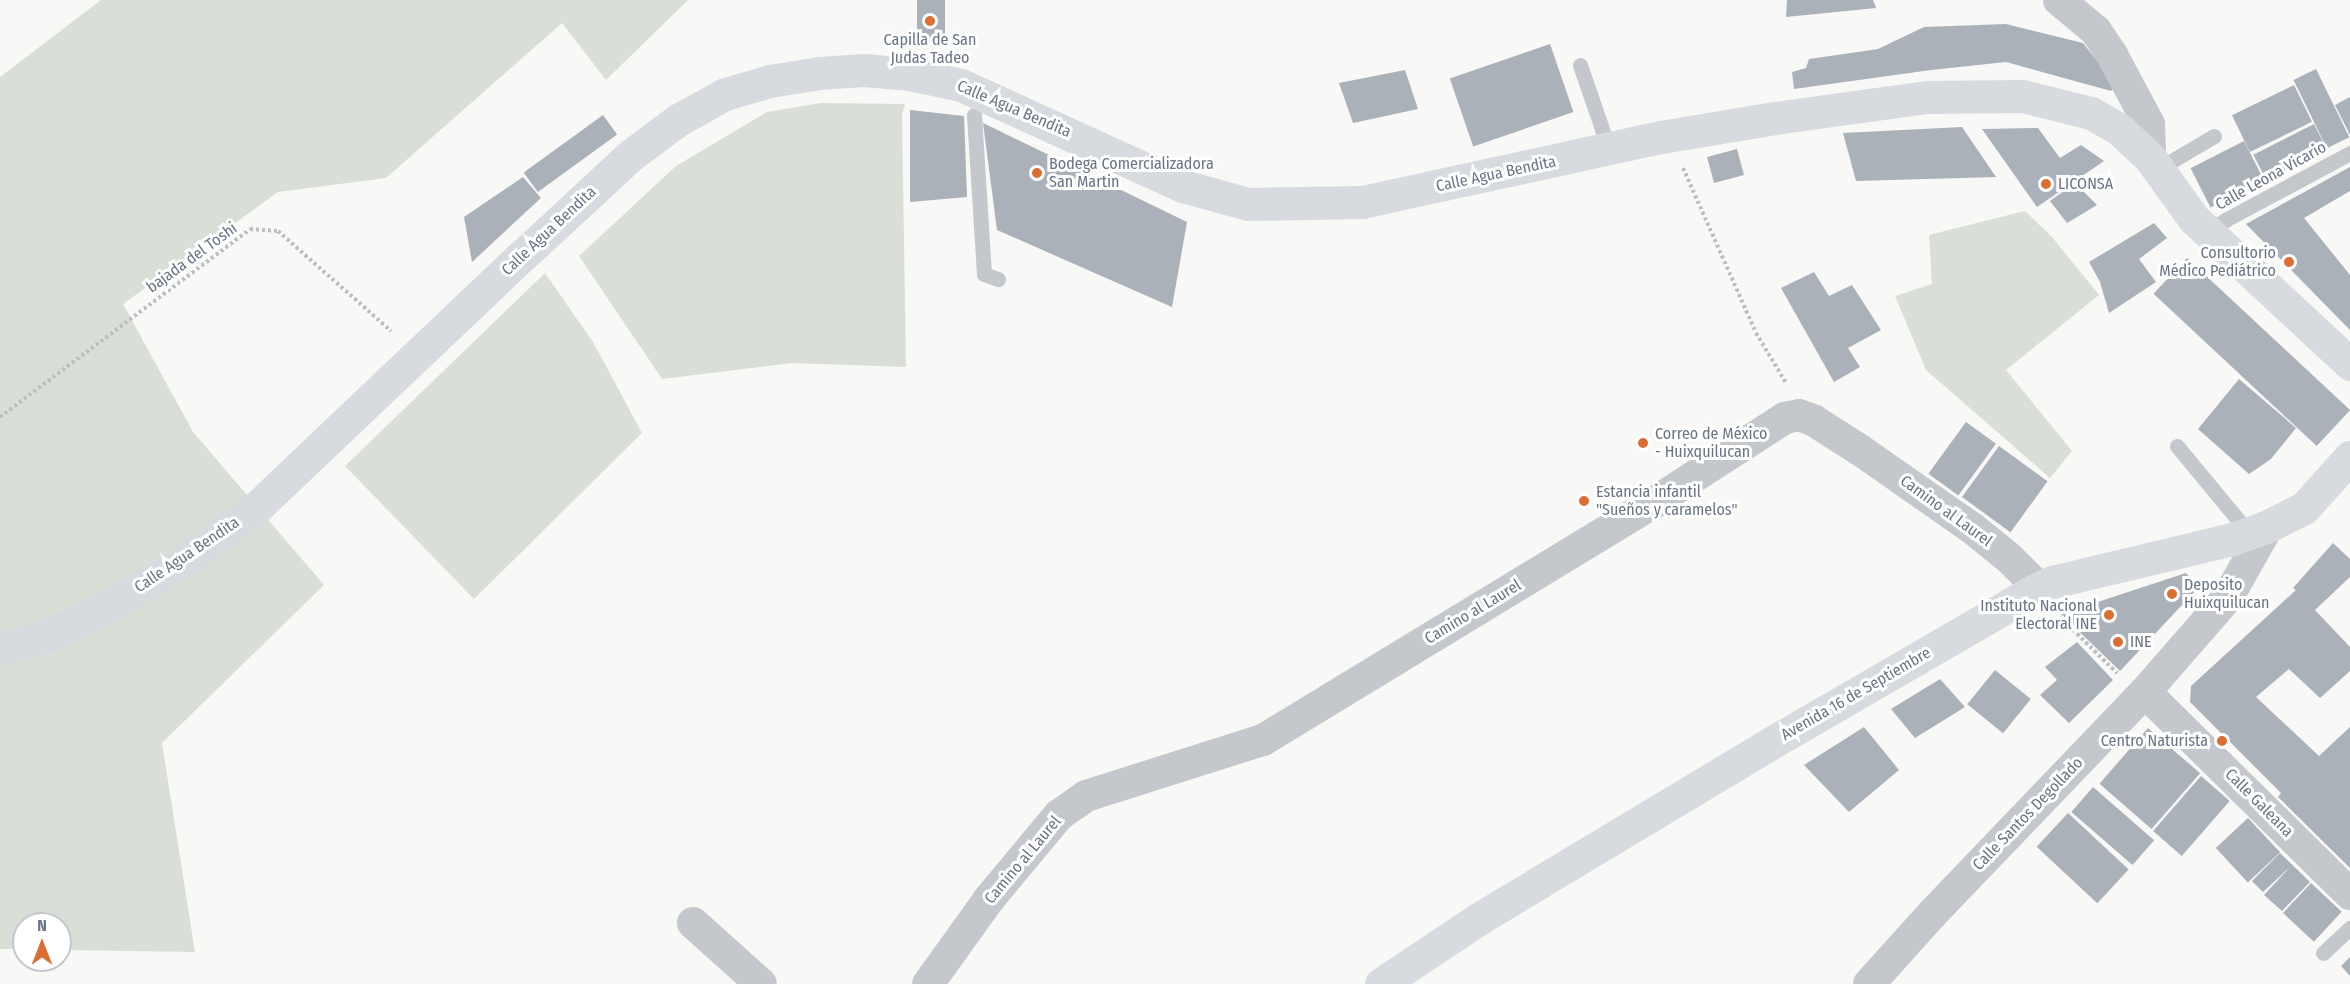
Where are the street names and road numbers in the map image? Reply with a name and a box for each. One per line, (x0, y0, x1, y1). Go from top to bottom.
street label: Calle Agua Bendita (954, 76, 1074, 142)
street label: Calle Leona Vicario (2212, 138, 2330, 214)
street label: Calle Agua Bendita (1434, 152, 1558, 196)
street label: Calle Agua Bendita (498, 182, 600, 280)
street label: bajada del Toshi (143, 219, 241, 297)
street label: Camino al Laurel (1896, 471, 1996, 551)
street label: Calle Agua Bendita (131, 513, 243, 597)
street label: Camino al Laurel (1421, 576, 1525, 648)
street label: Avenida 16 de Septiembre (1778, 643, 1934, 745)
street label: Calle Santos Degollado (1969, 753, 2087, 875)
street label: Calle Galeana (2221, 765, 2297, 841)
street label: Camino al Laurel (981, 812, 1065, 908)

